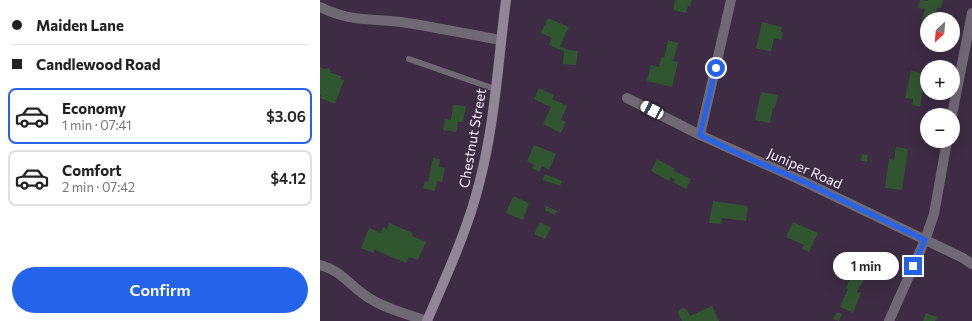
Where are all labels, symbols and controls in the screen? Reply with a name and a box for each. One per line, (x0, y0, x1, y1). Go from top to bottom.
north arrow (920, 12, 960, 52)
map controls (920, 12, 960, 148)
text: Maiden Lane (36, 16, 124, 34)
text: Candlewood Road (36, 55, 161, 73)
route start (707, 59, 725, 77)
button: + (920, 60, 960, 100)
street label: Chestnut Street (455, 87, 489, 189)
icon: car (14, 98, 50, 134)
text: Economy (62, 99, 126, 117)
car (639, 99, 665, 121)
text: $3.06 (266, 107, 306, 125)
button: − (920, 108, 960, 148)
text: 1 min · 07:41 (62, 117, 132, 133)
street label: Juniper Road (765, 144, 845, 192)
icon: car (14, 160, 50, 196)
text: Comfort (62, 161, 122, 179)
text: $4.12 (271, 169, 306, 187)
text: 2 min · 07:42 (62, 179, 135, 195)
callout: 1 min (833, 252, 899, 280)
route end (904, 257, 922, 275)
text: 1 min (851, 258, 881, 274)
button: Confirm (12, 267, 308, 313)

